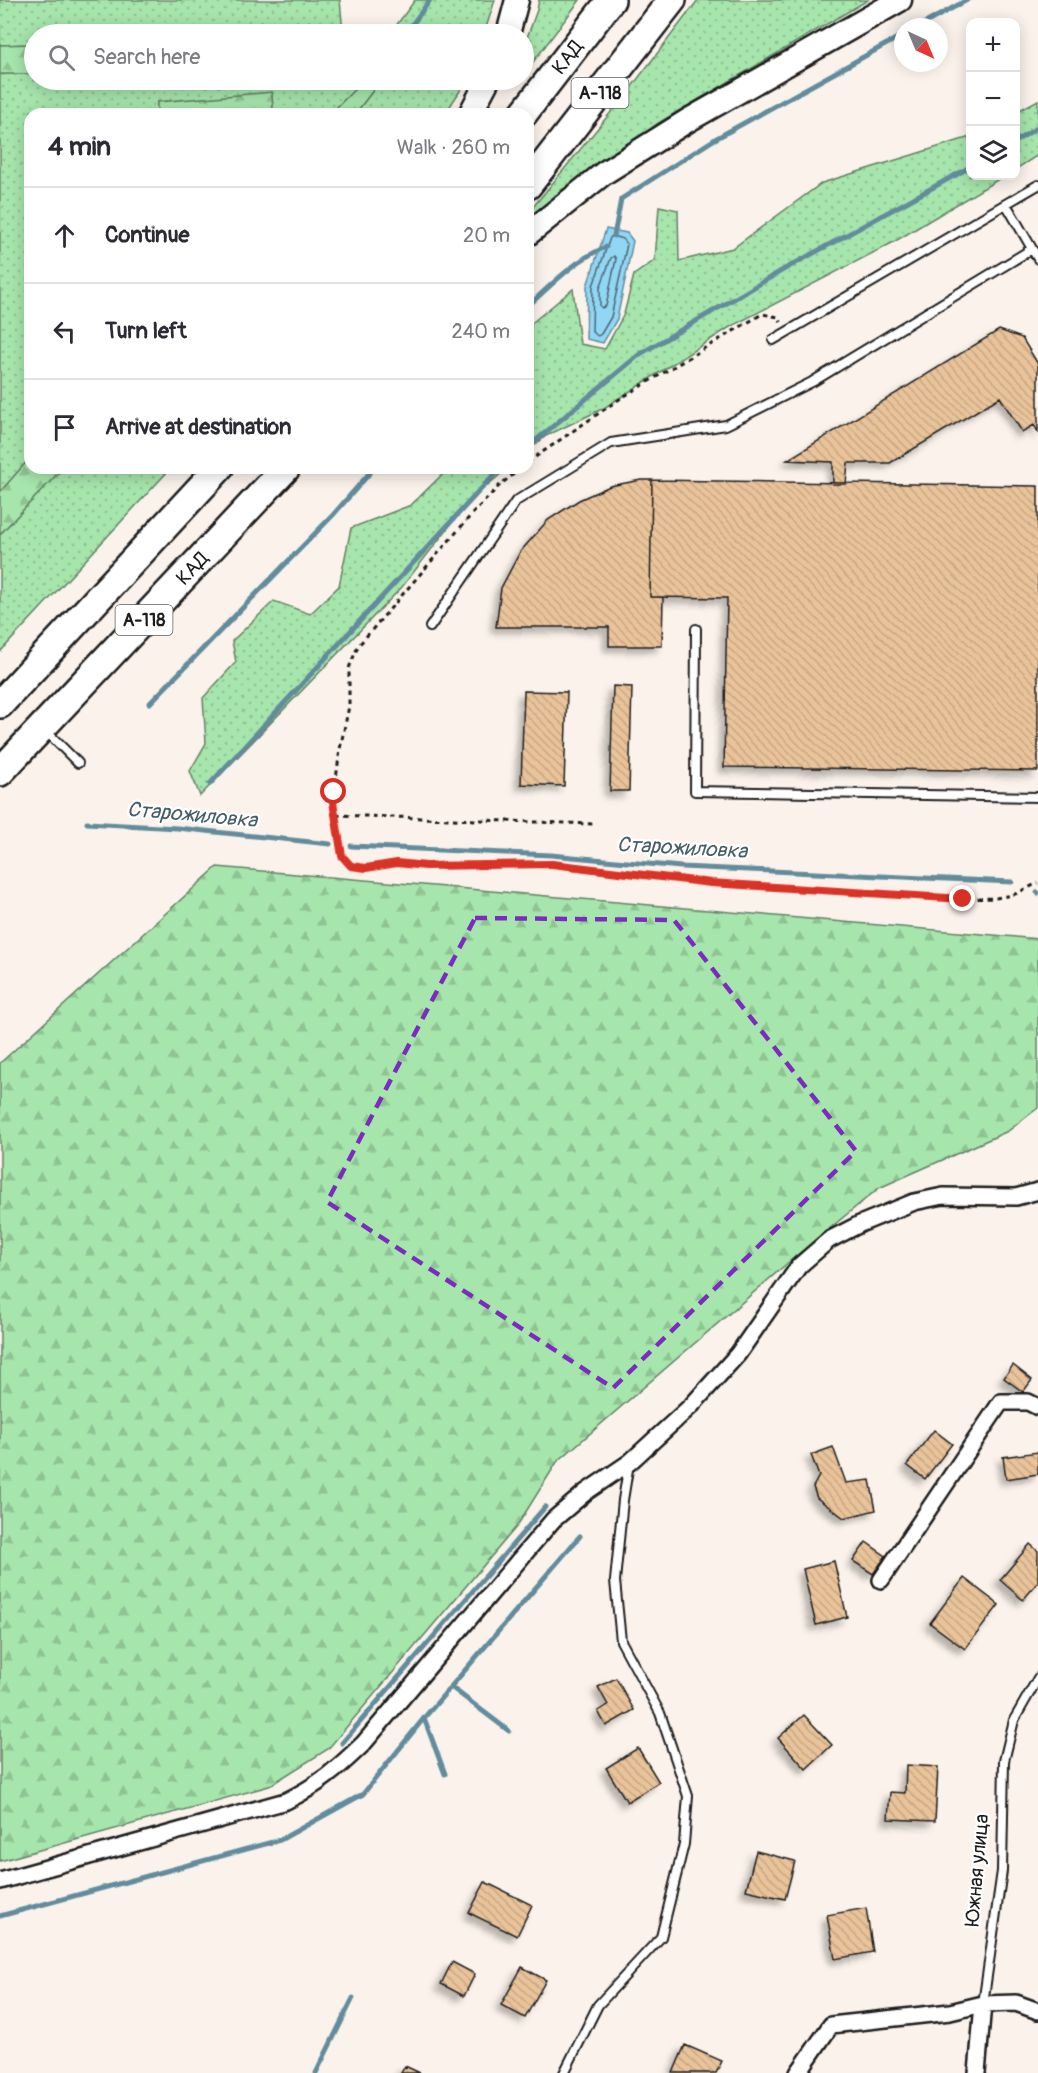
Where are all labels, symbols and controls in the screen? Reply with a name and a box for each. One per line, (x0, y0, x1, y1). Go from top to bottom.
north arrow (894, 18, 948, 72)
map controls (966, 18, 1020, 180)
button: + (966, 18, 1020, 72)
search box (24, 24, 534, 90)
street label: КАД (546, 34, 589, 79)
icon: search (45, 41, 78, 74)
text: Search here (93, 43, 200, 71)
button: − (966, 72, 1020, 126)
road number: А-118 (572, 78, 628, 108)
button: layers (966, 126, 1020, 180)
text: 4 min (48, 131, 111, 163)
text: Walk · 260 m (397, 135, 510, 160)
icon: ahead (48, 219, 81, 252)
text: Continue (105, 221, 189, 249)
text: 20 m (463, 223, 510, 248)
icon: left (48, 315, 81, 348)
text: Turn left (105, 317, 187, 345)
text: 240 m (451, 319, 510, 344)
icon: arrive (48, 411, 81, 444)
text: Arrive at destination (105, 413, 291, 441)
street label: КАД (170, 545, 214, 590)
road number: А-118 (116, 605, 172, 635)
route start (320, 778, 346, 804)
water label: Старожиловка (126, 796, 259, 834)
water label: Старожиловка (616, 831, 749, 865)
route end (949, 885, 975, 911)
street label: Южная улица (960, 1813, 994, 1927)

